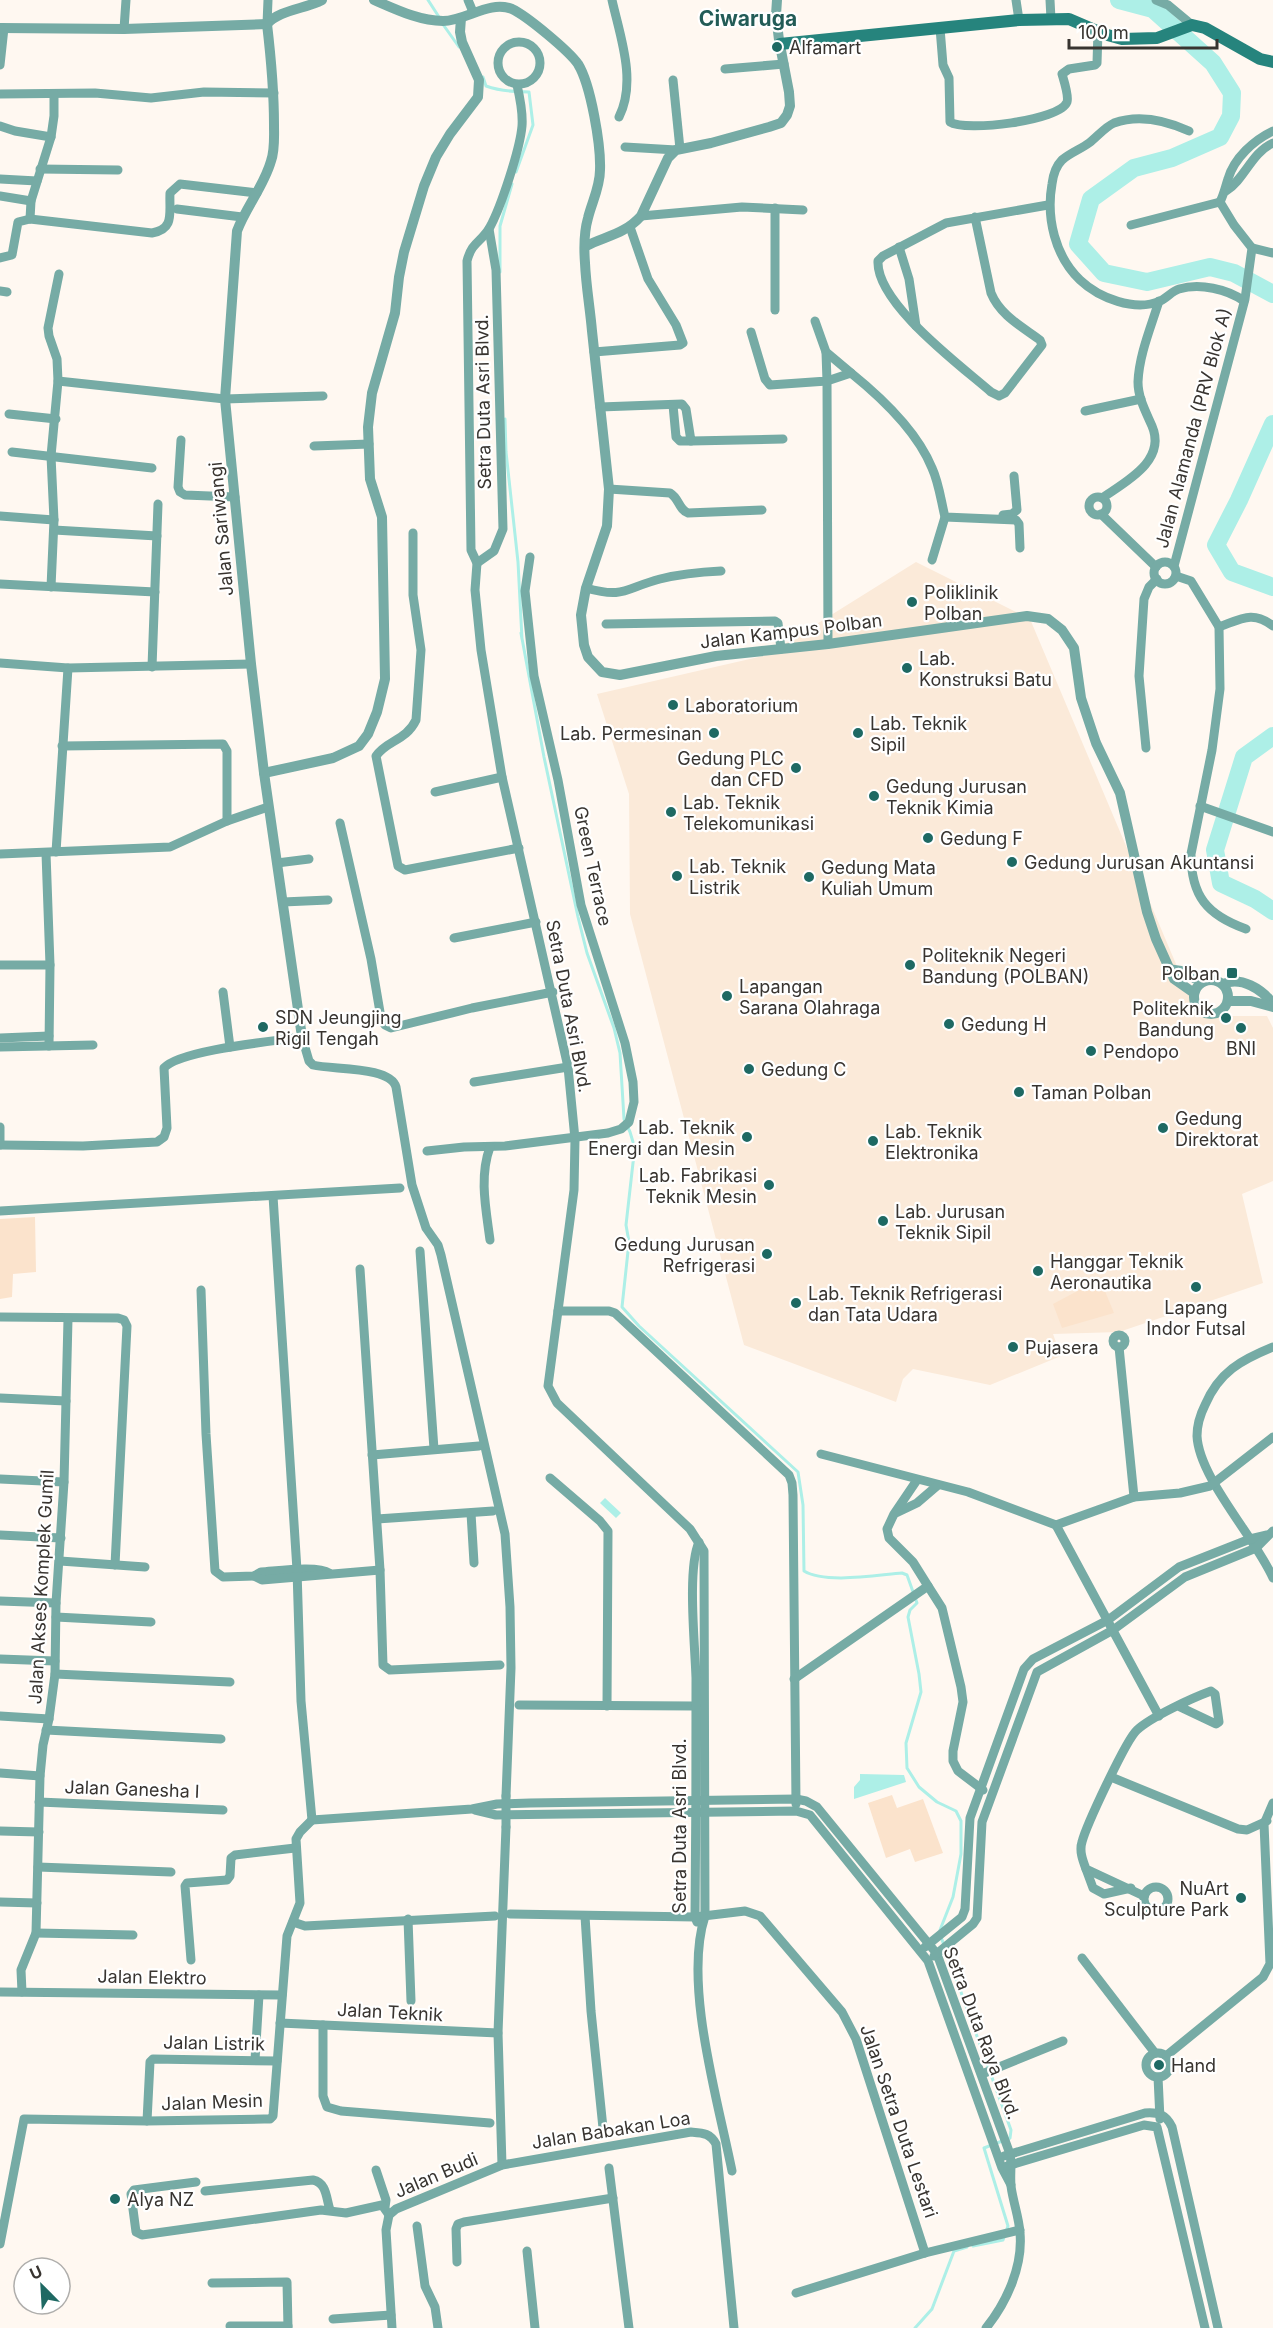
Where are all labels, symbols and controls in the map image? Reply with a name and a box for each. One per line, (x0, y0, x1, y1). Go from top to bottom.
district label: Ciwaruga (699, 6, 797, 31)
scale bar (1069, 12, 1218, 50)
text: 100 m (1078, 22, 1129, 43)
place label: Alfamart (789, 37, 861, 58)
marker: Alfamart (770, 40, 784, 54)
street label: Jalan Alamanda (PRV Blok A) (1151, 306, 1235, 550)
street label: Setra Duta Asri Blvd. (471, 314, 495, 490)
street label: Jalan Sariwangi (205, 461, 237, 597)
place label: Poliklinik Polban (924, 582, 999, 624)
marker: Poliklinik Polban (905, 595, 919, 609)
street label: Jalan Kampus Polban (699, 609, 883, 653)
place label: Lab. Konstruksi Batu (919, 648, 1052, 690)
marker: Lab. Konstruksi Batu (900, 661, 914, 675)
place label: Laboratorium (685, 695, 798, 716)
marker: Laboratorium (666, 698, 680, 712)
place label: Lab. Teknik Sipil (870, 713, 967, 755)
place label: Lab. Permesinan (560, 723, 702, 744)
marker: Lab. Permesinan (707, 726, 721, 740)
marker: Lab. Teknik Sipil (851, 726, 865, 740)
place label: Gedung PLC dan CFD (677, 748, 784, 790)
marker: Gedung PLC dan CFD (789, 761, 803, 775)
place label: Gedung Jurusan Teknik Kimia (886, 776, 1027, 818)
marker: Gedung Jurusan Teknik Kimia (867, 789, 881, 803)
place label: Lab. Teknik Telekomunikasi (683, 792, 814, 834)
street label: Green Terrace (570, 804, 616, 928)
marker: Lab. Teknik Telekomunikasi (664, 805, 678, 819)
place label: Gedung F (940, 828, 1023, 849)
marker: Gedung F (921, 831, 935, 845)
place label: Gedung Jurusan Akuntansi (1024, 852, 1254, 873)
marker: Gedung Jurusan Akuntansi (1005, 855, 1019, 869)
place label: Lab. Teknik Listrik (689, 856, 786, 898)
place label: Gedung Mata Kuliah Umum (821, 857, 936, 899)
marker: Lab. Teknik Listrik (670, 869, 684, 883)
marker: Gedung Mata Kuliah Umum (802, 870, 816, 884)
street label: Setra Duta Asri Blvd. (542, 918, 596, 1094)
place label: Politeknik Negeri Bandung (POLBAN) (922, 945, 1089, 987)
marker: Politeknik Negeri Bandung (POLBAN) (903, 958, 917, 972)
place label: Polban (1162, 963, 1220, 984)
marker: Polban (1225, 966, 1239, 980)
place label: Lapangan Sarana Olahraga (739, 976, 880, 1018)
marker: Lapangan Sarana Olahraga (720, 989, 734, 1003)
place label: Politeknik Bandung (1132, 998, 1214, 1040)
place label: SDN Jeungjing Rigil Tengah (275, 1007, 402, 1049)
marker: Politeknik Bandung (1219, 1011, 1233, 1025)
place label: Gedung H (961, 1014, 1047, 1035)
marker: Gedung H (942, 1017, 956, 1031)
marker: SDN Jeungjing Rigil Tengah (256, 1020, 270, 1034)
marker: BNI (1234, 1021, 1248, 1035)
place label: BNI (1226, 1038, 1256, 1059)
place label: Pendopo (1103, 1041, 1179, 1062)
marker: Pendopo (1084, 1044, 1098, 1058)
place label: Gedung C (761, 1059, 846, 1080)
marker: Gedung C (742, 1062, 756, 1076)
place label: Taman Polban (1031, 1082, 1151, 1103)
marker: Taman Polban (1012, 1085, 1026, 1099)
place label: Gedung Direktorat (1175, 1108, 1259, 1150)
place label: Lab. Teknik Energi dan Mesin (588, 1117, 735, 1159)
place label: Lab. Teknik Elektronika (885, 1121, 982, 1163)
marker: Gedung Direktorat (1156, 1121, 1170, 1135)
marker: Lab. Teknik Energi dan Mesin (740, 1130, 754, 1144)
marker: Lab. Teknik Elektronika (866, 1134, 880, 1148)
place label: Lab. Fabrikasi Teknik Mesin (639, 1165, 757, 1207)
marker: Lab. Fabrikasi Teknik Mesin (762, 1178, 776, 1192)
place label: Lab. Jurusan Teknik Sipil (895, 1201, 1005, 1243)
marker: Lab. Jurusan Teknik Sipil (876, 1214, 890, 1228)
place label: Gedung Jurusan Refrigerasi (614, 1234, 755, 1276)
marker: Gedung Jurusan Refrigerasi (760, 1247, 774, 1261)
place label: Hanggar Teknik Aeronautika (1050, 1251, 1184, 1293)
marker: Hanggar Teknik Aeronautika (1031, 1264, 1045, 1278)
marker: Lapang Indor Futsal (1189, 1280, 1203, 1294)
place label: Lab. Teknik Refrigerasi dan Tata Udara (808, 1283, 1002, 1325)
marker: Lab. Teknik Refrigerasi dan Tata Udara (789, 1296, 803, 1310)
place label: Lapang Indor Futsal (1146, 1297, 1246, 1339)
place label: Pujasera (1025, 1337, 1099, 1358)
marker: Pujasera (1006, 1340, 1020, 1354)
street label: Jalan Akses Komplek Gumil (24, 1469, 58, 1705)
street label: Setra Duta Asri Blvd. (669, 1738, 690, 1914)
street label: Jalan Ganesha I (64, 1776, 200, 1802)
place label: NuArt Sculpture Park (1104, 1878, 1229, 1920)
marker: NuArt Sculpture Park (1234, 1891, 1248, 1905)
street label: Setra Duta Raya Blvd. (939, 1944, 1025, 2122)
street label: Jalan Elektro (97, 1966, 207, 1988)
street label: Jalan Teknik (337, 1999, 444, 2025)
street label: Jalan Setra Duta Lestari (856, 2022, 942, 2220)
street label: Jalan Listrik (163, 2032, 265, 2054)
place label: Hand (1171, 2055, 1216, 2076)
marker: Hand (1152, 2058, 1166, 2072)
street label: Jalan Mesin (161, 2090, 263, 2114)
street label: Jalan Babakan Loa (530, 2107, 692, 2153)
street label: Jalan Budi (391, 2148, 481, 2202)
place label: Alya NZ (127, 2189, 194, 2210)
marker: Alya NZ (108, 2192, 122, 2206)
north arrow (12, 2256, 72, 2316)
text: U (26, 2261, 45, 2284)

